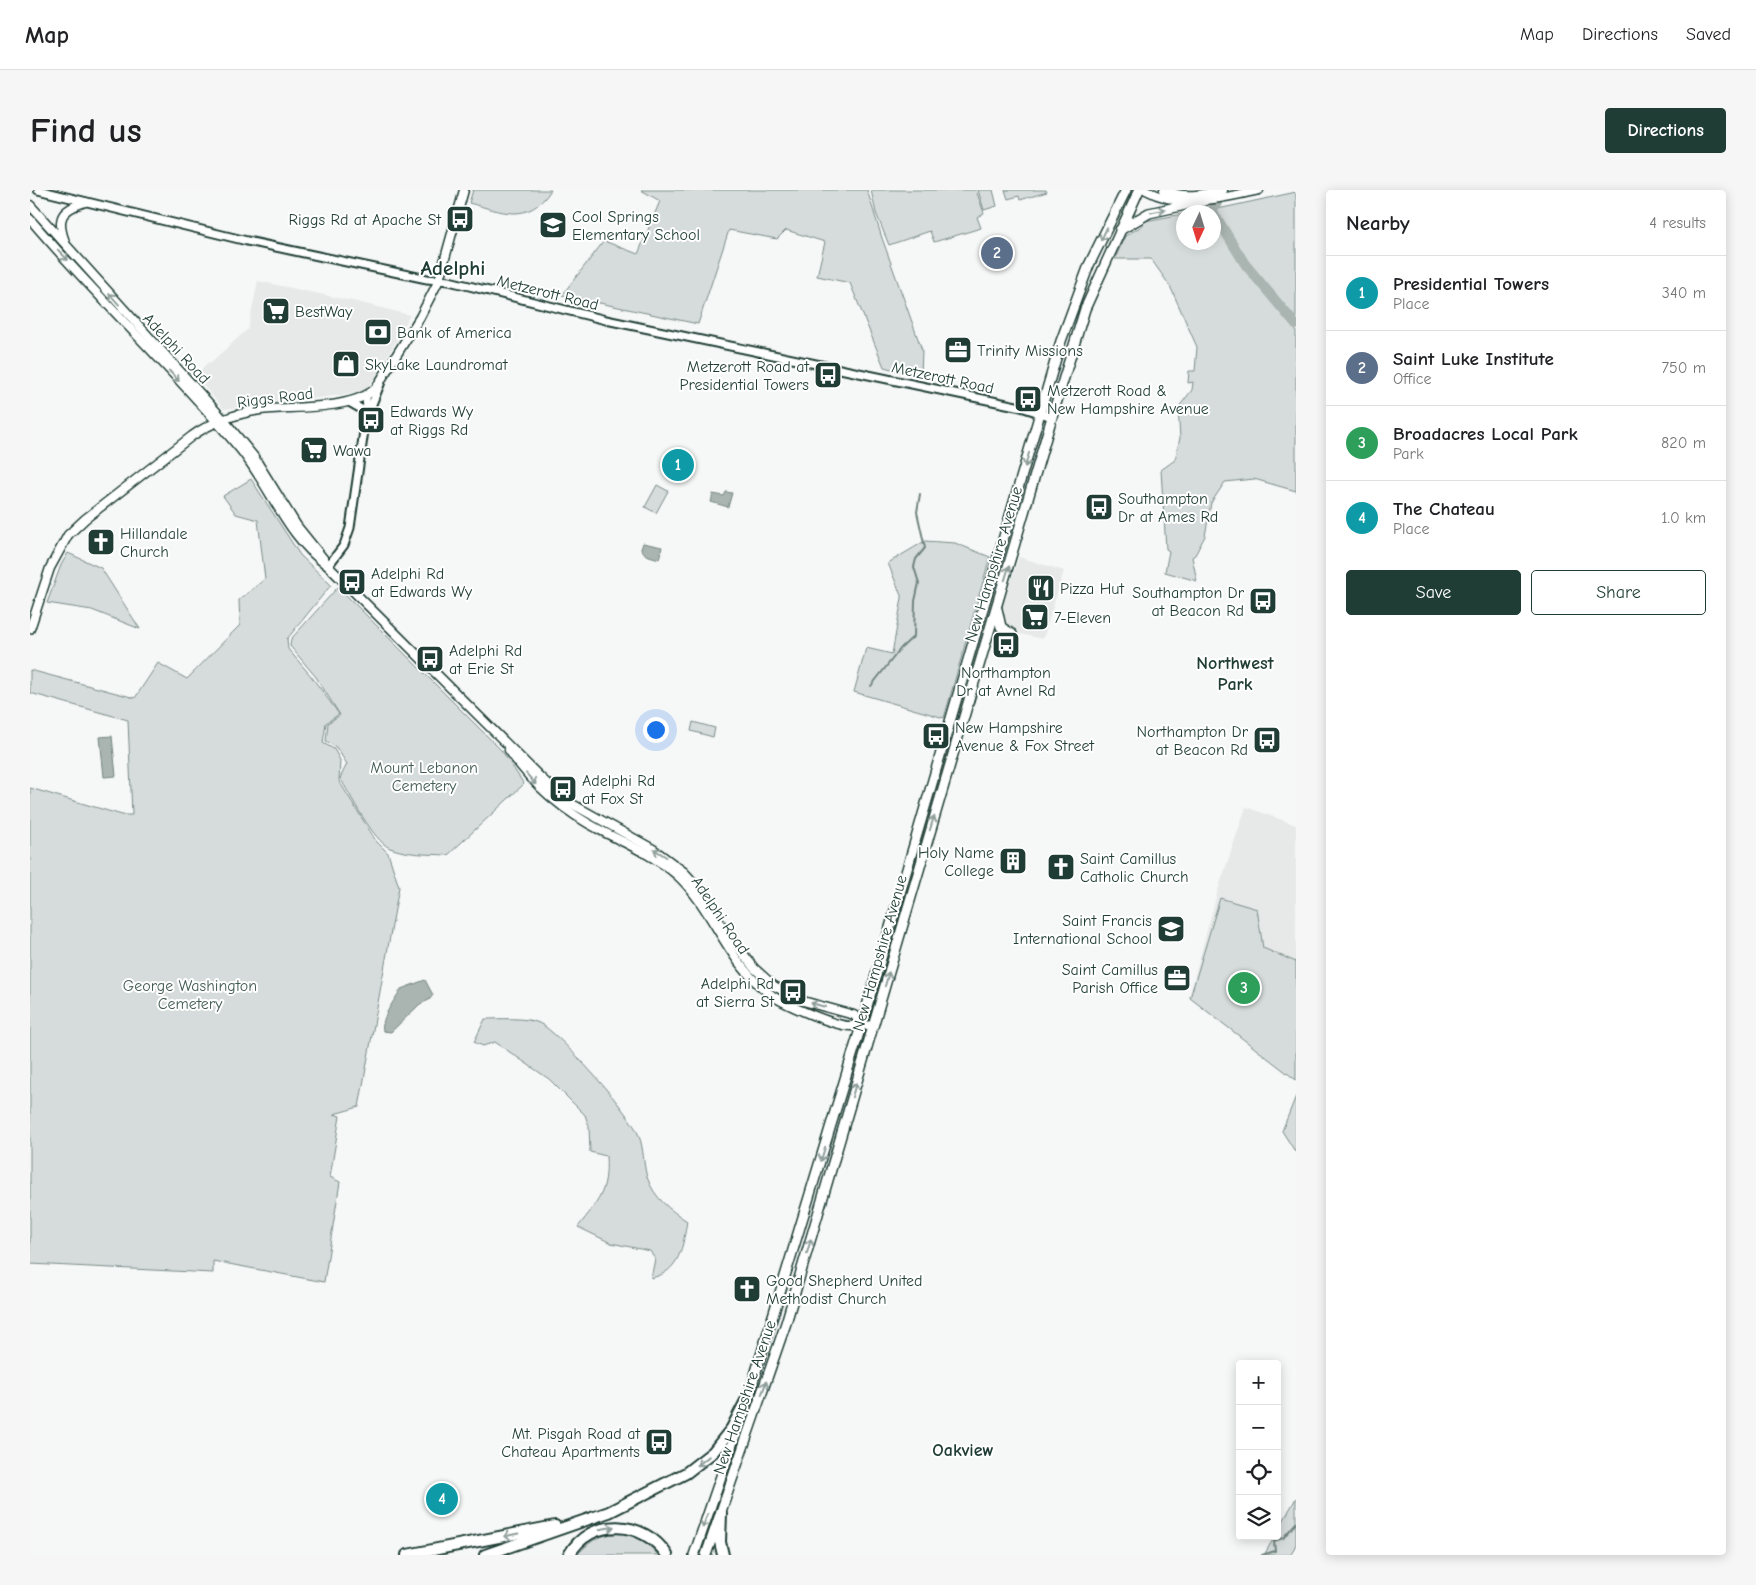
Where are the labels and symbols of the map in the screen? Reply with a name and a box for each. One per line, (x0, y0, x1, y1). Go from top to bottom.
bus stop icon: Riggs Rd at Apache St (445, 204, 475, 234)
one-way arrow (1150, 205, 1166, 215)
north arrow (1176, 205, 1221, 250)
place label: Cool Springs Elementary School (572, 208, 700, 244)
school or university icon: Cool Springs Elementary School (538, 210, 568, 240)
place label: Riggs Rd at Apache St (288, 211, 441, 229)
one-way arrow (1099, 226, 1109, 241)
pin: 2 (981, 234, 1013, 272)
one-way arrow (57, 249, 69, 262)
district label: Adelphi (421, 256, 485, 280)
street label: Metzerott Road (495, 272, 600, 314)
one-way arrow (108, 293, 120, 305)
supermarket icon: BestWay (261, 296, 291, 326)
place label: BestWay (295, 303, 353, 321)
street label: Adelphi Road (139, 310, 214, 388)
bank icon: Bank of America (363, 317, 393, 347)
place label: Bank of America (397, 324, 512, 342)
office icon: Trinity Missions (943, 335, 973, 365)
place label: Trinity Missions (977, 342, 1083, 360)
shop icon: SkyLake Laundromat (331, 349, 361, 379)
place label: SkyLake Laundromat (365, 356, 508, 374)
place label: Metzerott Road at Presidential Towers (680, 358, 809, 394)
street label: Metzerott Road (890, 358, 996, 398)
bus stop icon: Metzerott Road at Presidential Towers (813, 360, 843, 390)
one-way arrow (168, 370, 180, 382)
place label: Metzerott Road & New Hampshire Avenue (1047, 382, 1209, 418)
street label: Riggs Road (236, 384, 314, 412)
bus stop icon: Metzerott Road & New Hampshire Avenue (1013, 384, 1043, 414)
place label: Edwards Wy at Riggs Rd (390, 403, 474, 439)
bus stop icon: Edwards Wy at Riggs Rd (356, 405, 386, 435)
supermarket icon: Wawa (299, 435, 329, 465)
place label: Wawa (333, 442, 372, 460)
pin: 1 (662, 446, 694, 484)
one-way arrow (1021, 452, 1031, 468)
street label: New Hampshire Avenue (962, 484, 1026, 644)
place label: Southampton Dr at Ames Rd (1118, 490, 1218, 526)
bus stop icon: Southampton Dr at Ames Rd (1084, 492, 1114, 522)
place label: Hillandale Church (120, 525, 188, 561)
church icon: Hillandale Church (86, 527, 116, 557)
place label: Adelphi Rd at Edwards Wy (371, 565, 473, 601)
one-way arrow (1002, 565, 1012, 581)
bus stop icon: Adelphi Rd at Edwards Wy (337, 567, 367, 597)
restaurant icon: Pizza Hut (1026, 573, 1056, 603)
place label: Pizza Hut (1060, 580, 1124, 598)
place label: Southampton Dr at Beacon Rd (1132, 584, 1245, 620)
bus stop icon: Southampton Dr at Beacon Rd (1248, 586, 1278, 616)
supermarket icon: 7-Eleven (1020, 602, 1050, 632)
place label: 7-Eleven (1054, 609, 1111, 627)
bus stop icon: Northampton Dr at Avnel Rd (991, 630, 1021, 660)
place label: Adelphi Rd at Erie St (449, 642, 522, 678)
bus stop icon: Adelphi Rd at Erie St (415, 644, 445, 674)
district label: Northwest Park (1196, 653, 1275, 695)
place label: Northampton Dr at Avnel Rd (956, 664, 1056, 700)
your location (643, 717, 669, 743)
place label: New Hampshire Avenue & Fox Street (955, 719, 1094, 755)
bus stop icon: New Hampshire Avenue & Fox Street (921, 721, 951, 751)
place label: Northampton Dr at Beacon Rd (1136, 723, 1249, 759)
bus stop icon: Northampton Dr at Beacon Rd (1252, 725, 1282, 755)
park label: Mount Lebanon Cemetery (370, 759, 478, 795)
one-way arrow (525, 772, 536, 785)
place label: Adelphi Rd at Fox St (582, 772, 655, 808)
bus stop icon: Adelphi Rd at Fox St (548, 774, 578, 804)
one-way arrow (928, 816, 938, 832)
place label: Holy Name College (918, 844, 994, 880)
building icon: Holy Name College (998, 846, 1028, 876)
one-way arrow (654, 848, 668, 858)
place label: Saint Camillus Catholic Church (1080, 850, 1189, 886)
church icon: Saint Camillus Catholic Church (1046, 852, 1076, 882)
street label: Adelphi Road (688, 873, 753, 958)
street label: New Hampshire Avenue (849, 873, 911, 1034)
place label: Saint Francis International School (1013, 912, 1152, 948)
school or university icon: Saint Francis International School (1156, 914, 1186, 944)
place label: Saint Camillus Parish Office (1062, 961, 1158, 997)
office icon: Saint Camillus Parish Office (1162, 963, 1192, 993)
pin: 3 (1228, 969, 1260, 1007)
one-way arrow (882, 972, 892, 988)
place label: Adelphi Rd at Sierra St (696, 975, 774, 1011)
park label: George Washington Cemetery (123, 977, 257, 1013)
bus stop icon: Adelphi Rd at Sierra St (778, 977, 808, 1007)
one-way arrow (811, 1000, 827, 1010)
one-way arrow (850, 1082, 860, 1098)
one-way arrow (817, 1146, 827, 1162)
one-way arrow (804, 1238, 814, 1254)
place label: Good Shepherd United Methodist Church (766, 1272, 923, 1308)
church icon: Good Shepherd United Methodist Church (732, 1274, 762, 1304)
street label: New Hampshire Avenue (710, 1318, 780, 1477)
one-way arrow (760, 1381, 769, 1397)
place label: Mt. Pisgah Road at Chateau Apartments (501, 1425, 640, 1461)
bus stop icon: Mt. Pisgah Road at Chateau Apartments (644, 1427, 674, 1457)
district label: Oakview (932, 1440, 994, 1461)
one-way arrow (696, 1455, 709, 1466)
pin: 4 (426, 1480, 458, 1518)
one-way arrow (700, 1513, 709, 1529)
one-way arrow (598, 1522, 614, 1532)
one-way arrow (503, 1530, 519, 1540)

